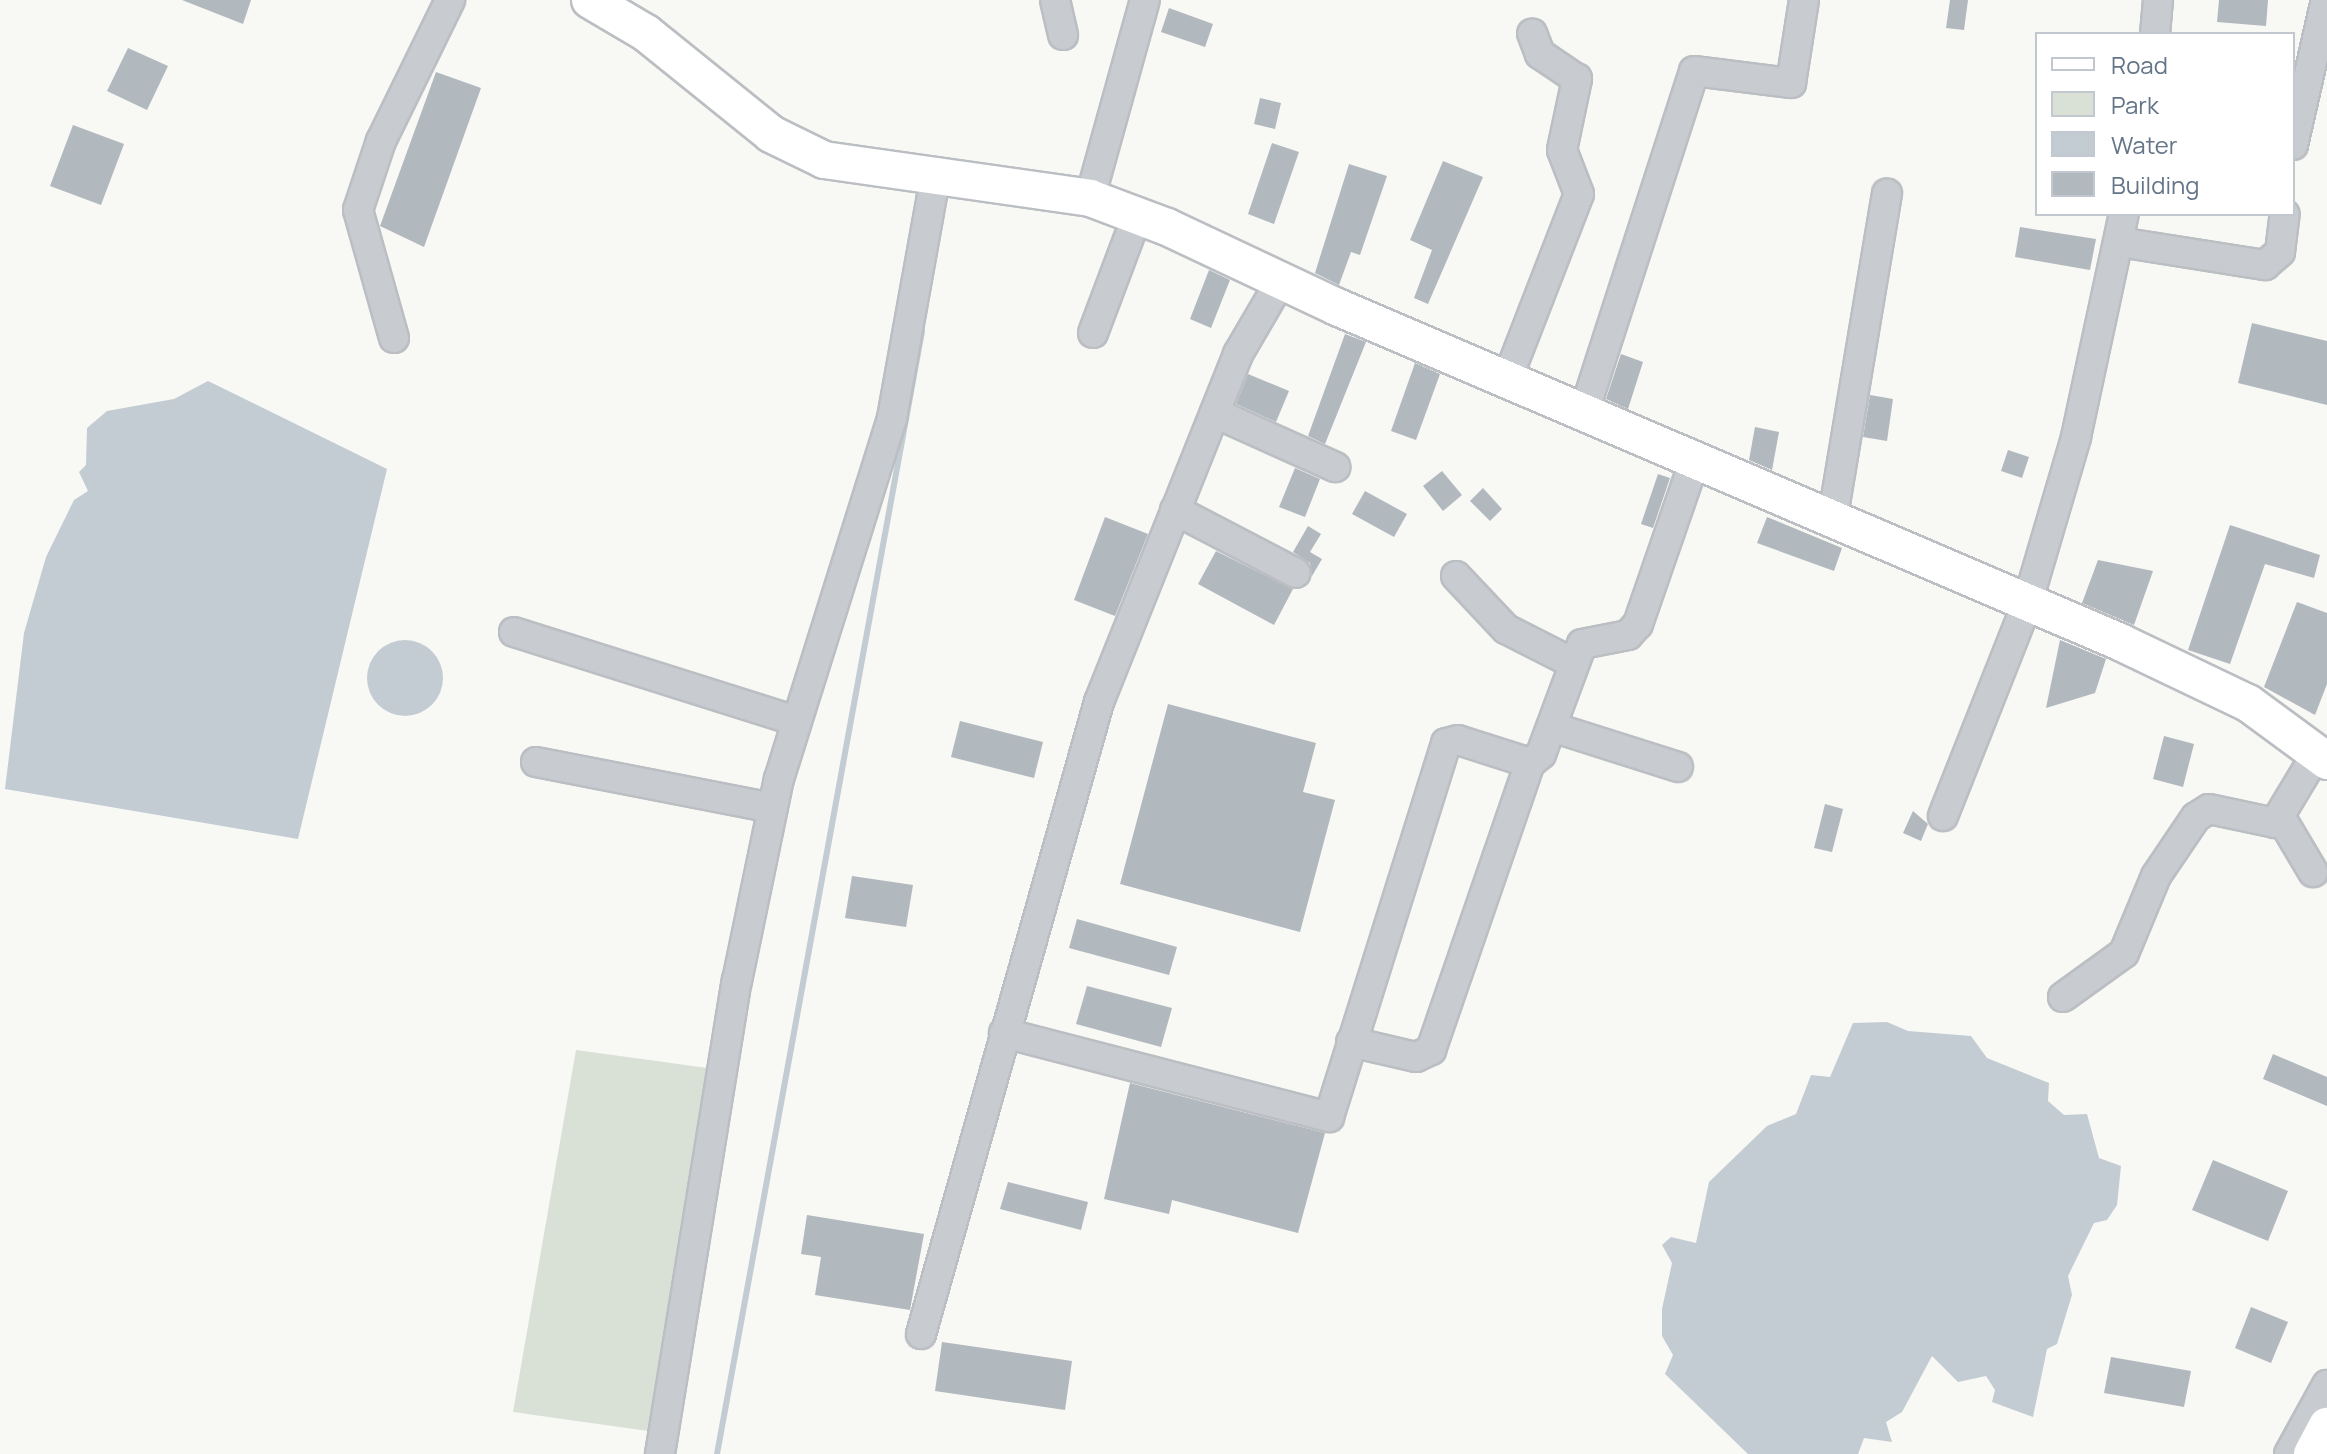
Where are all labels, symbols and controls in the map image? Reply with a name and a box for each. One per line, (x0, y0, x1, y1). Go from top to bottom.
legend (2035, 32, 2295, 216)
text: Road (2111, 48, 2168, 81)
text: Park (2111, 88, 2159, 121)
text: Water (2111, 128, 2178, 161)
text: Building (2111, 168, 2199, 201)

